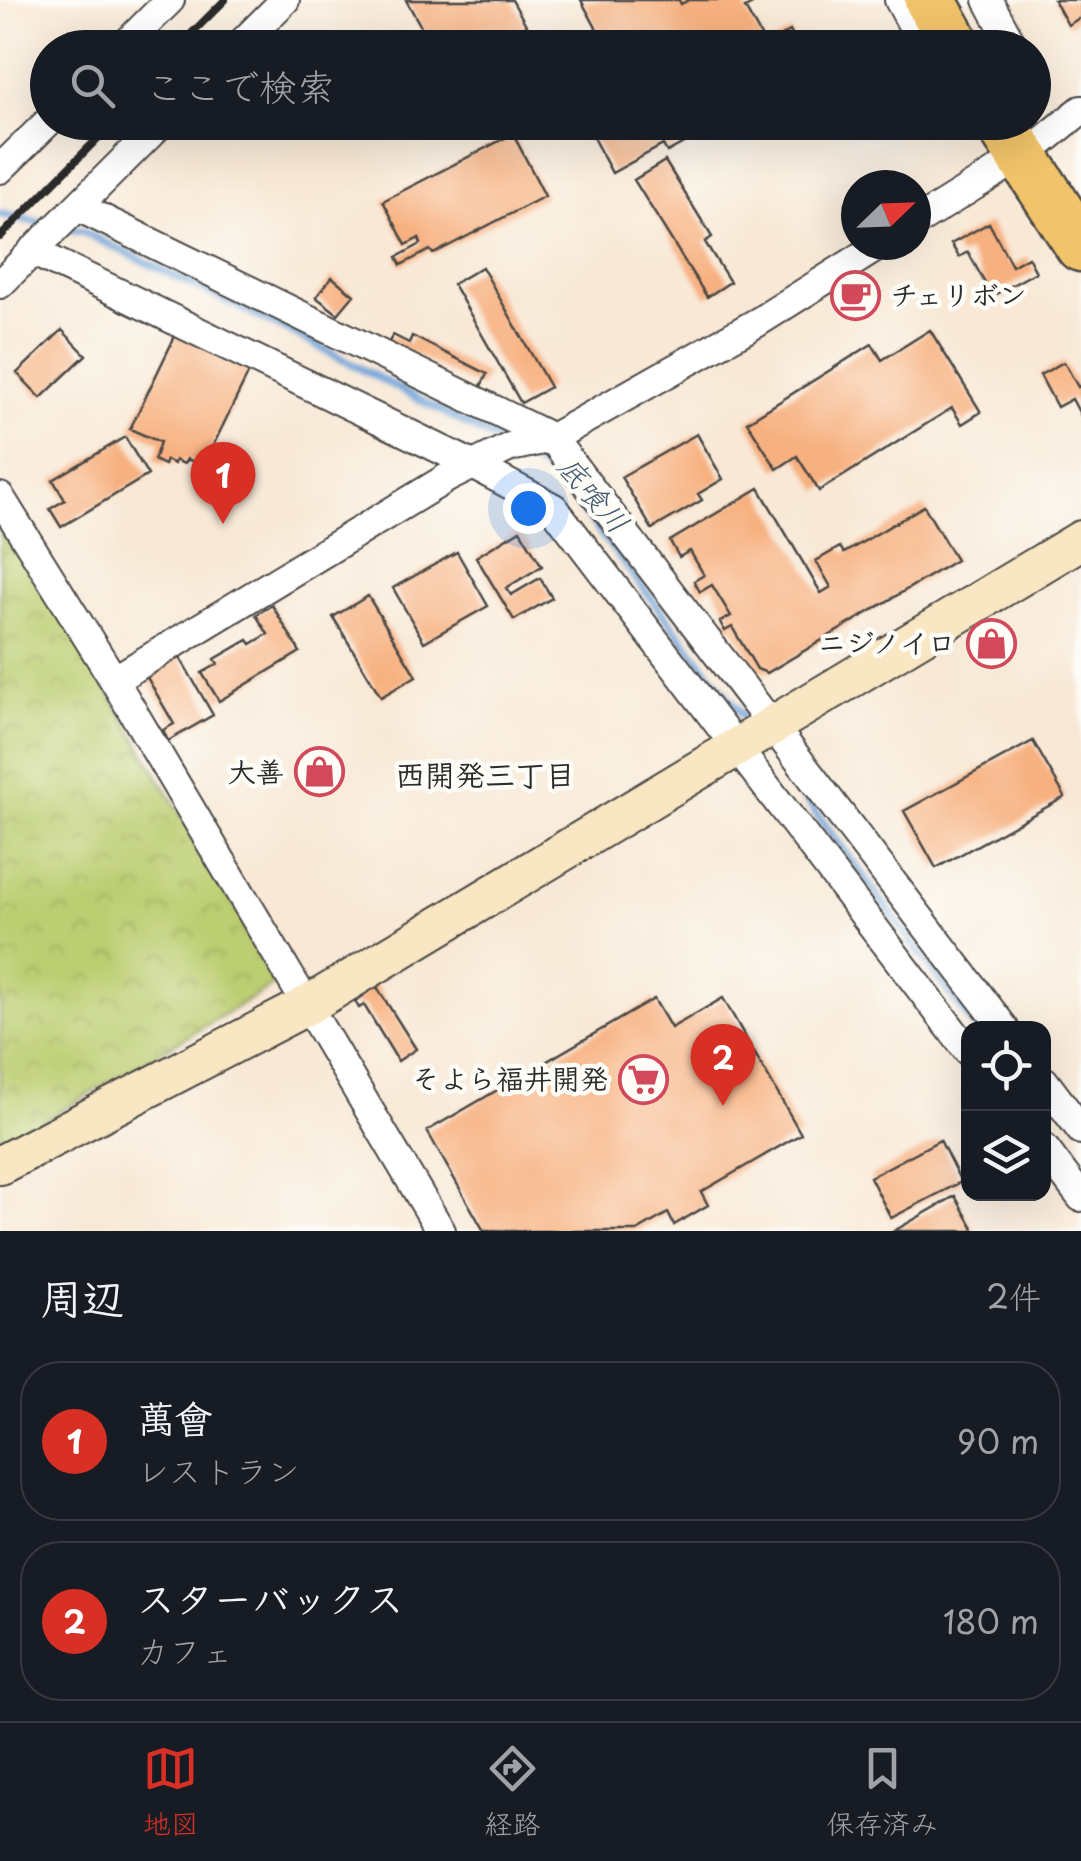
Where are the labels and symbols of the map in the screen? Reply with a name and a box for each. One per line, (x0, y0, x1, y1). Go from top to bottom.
north arrow (841, 170, 931, 260)
cafe icon: チェリボン (829, 269, 881, 321)
place label: チェリボン (890, 272, 1027, 315)
pin: 1 (190, 442, 256, 524)
water label: 底喰川 (548, 445, 641, 542)
your location (503, 483, 554, 534)
shop icon: ニジノイロ (965, 617, 1017, 669)
place label: ニジノイロ (818, 620, 956, 663)
shop icon: 大善 (293, 746, 345, 798)
place label: 大善 (228, 749, 284, 792)
district label: 西開発三丁目 (395, 751, 575, 796)
pin: 2 (690, 1024, 756, 1106)
supermarket icon: そよら福井開発 (617, 1053, 669, 1105)
place label: そよら福井開発 (412, 1056, 608, 1099)

